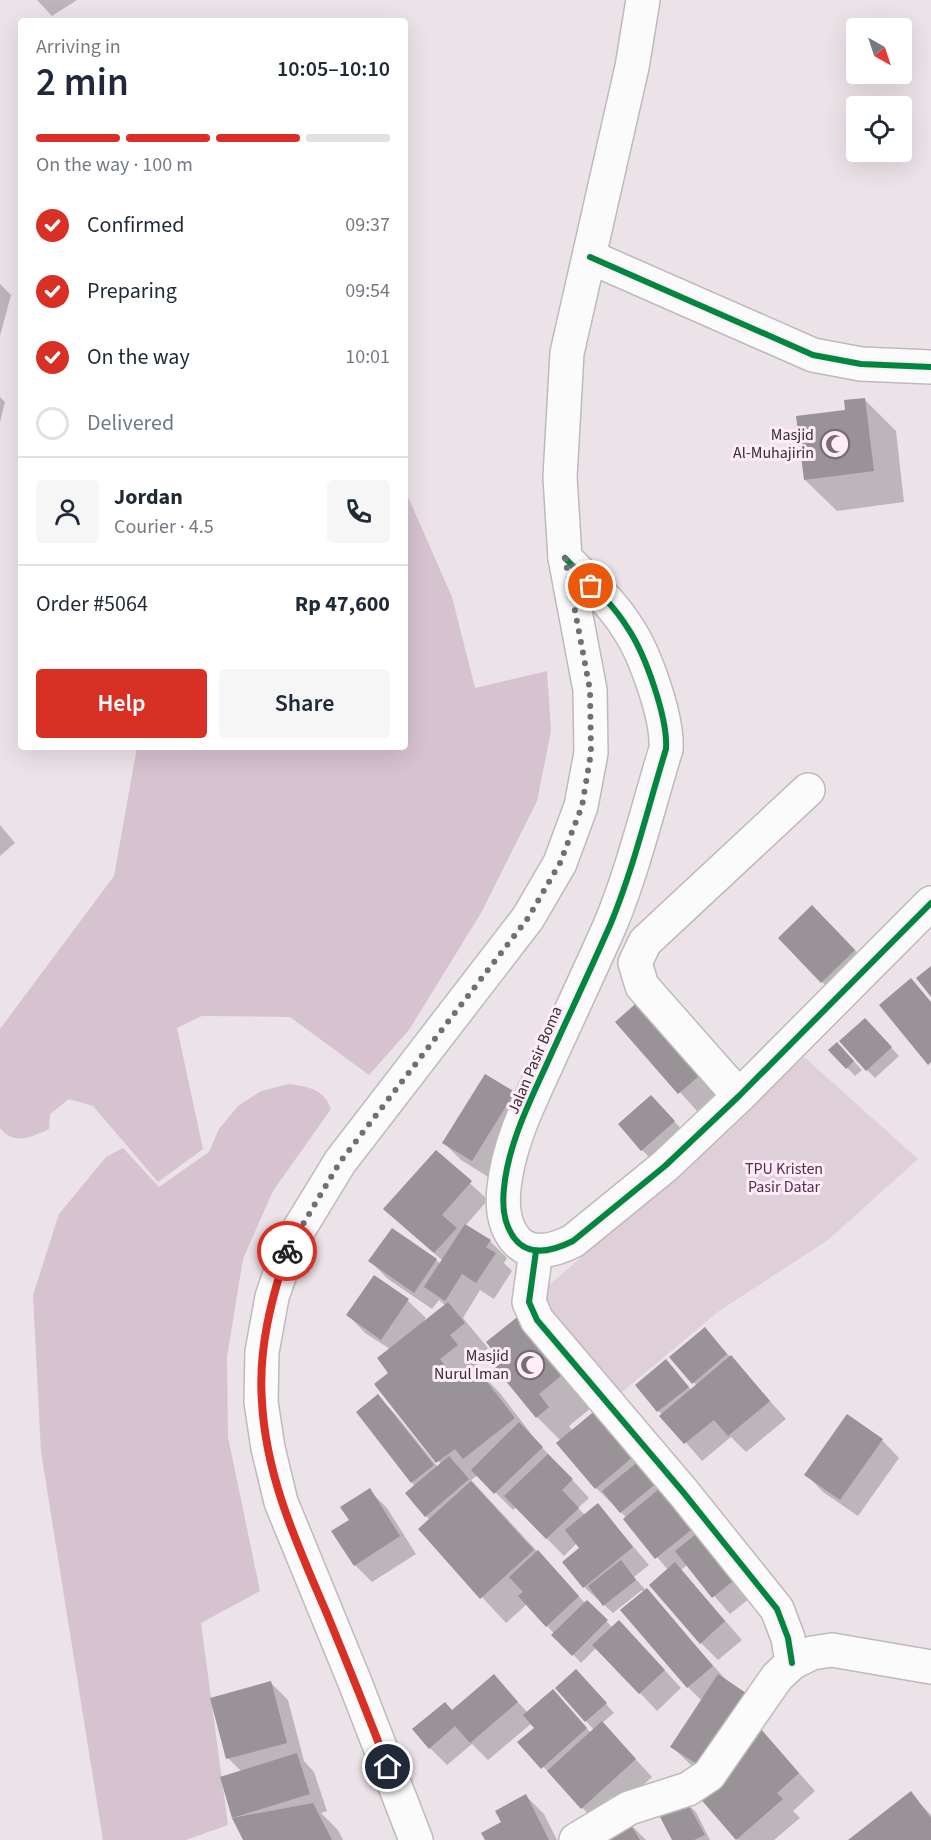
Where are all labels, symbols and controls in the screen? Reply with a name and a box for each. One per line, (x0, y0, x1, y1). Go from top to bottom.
north arrow (846, 18, 912, 84)
map controls (846, 18, 912, 162)
text: Arriving in (36, 33, 121, 61)
text: 10:05–10:10 (277, 53, 390, 85)
text: 2 min (36, 55, 129, 111)
button: locate (846, 96, 912, 162)
text: On the way · 100 m (36, 151, 193, 179)
icon: check (36, 209, 69, 242)
text: Confirmed (87, 209, 184, 241)
text: 09:37 (345, 211, 390, 239)
icon: check (36, 275, 69, 308)
text: Preparing (87, 275, 177, 307)
text: 09:54 (345, 277, 390, 305)
icon: check (36, 341, 69, 374)
text: On the way (87, 341, 190, 373)
text: 10:01 (345, 343, 390, 371)
text: Delivered (87, 407, 174, 439)
place label: Masjid Al-Muhajirin (733, 424, 814, 464)
mosque icon: Masjid Al-Muhajirin (819, 428, 851, 460)
button: person (36, 480, 99, 543)
button: phone (327, 480, 390, 543)
text: Jordan (114, 481, 183, 513)
text: Courier · 4.5 (114, 513, 214, 541)
pin (565, 560, 616, 611)
icon: bag (574, 569, 607, 602)
text: Order #5064 (36, 588, 148, 620)
text: Rp 47,600 (295, 588, 390, 620)
button: Help (36, 669, 207, 738)
button: Share (219, 669, 390, 738)
street label: Jalan Pasir Boma (502, 1003, 568, 1117)
park label: TPU Kristen Pasir Datar (745, 1158, 823, 1198)
courier (257, 1221, 317, 1281)
icon: bike (271, 1235, 304, 1268)
place label: Masjid Nurul Iman (434, 1345, 509, 1385)
mosque icon: Masjid Nurul Iman (514, 1349, 546, 1381)
pin (362, 1741, 413, 1792)
icon: home (371, 1750, 404, 1783)

